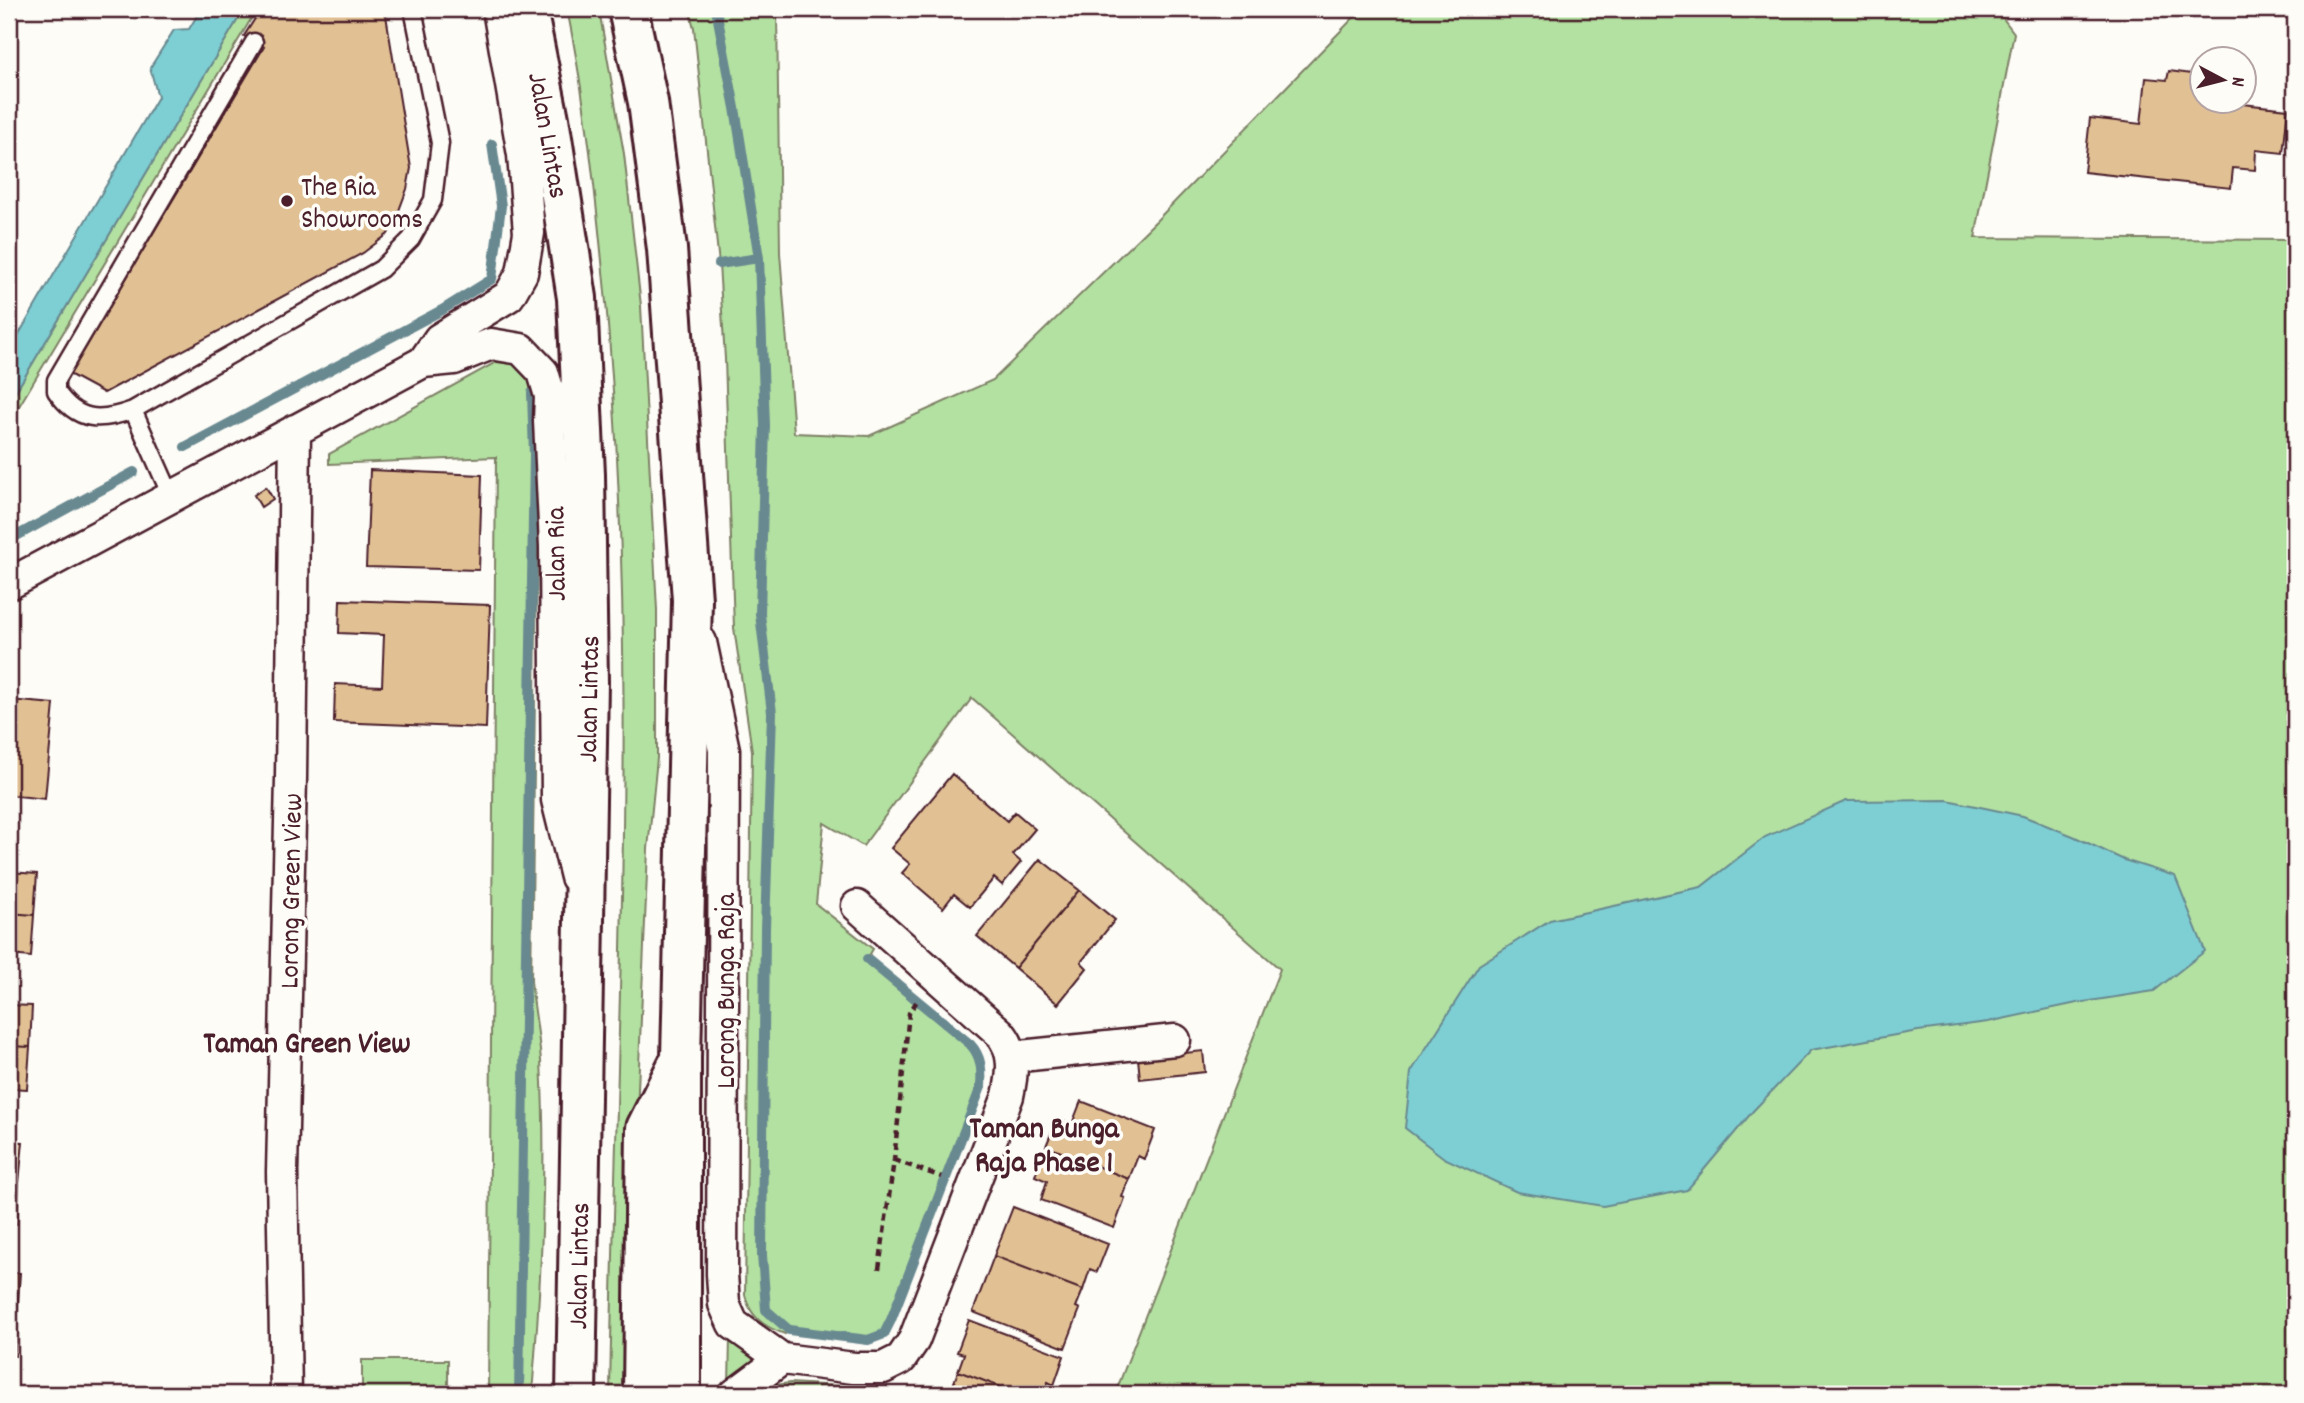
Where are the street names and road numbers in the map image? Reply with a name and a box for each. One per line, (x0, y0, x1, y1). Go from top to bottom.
street label: Jalan Lintas (514, 70, 576, 202)
street label: Jalan Ria (538, 506, 580, 601)
street label: Jalan Lintas (571, 635, 613, 763)
street label: Lorong Green View (272, 793, 316, 989)
street label: Lorong Bunga Raja (709, 892, 749, 1089)
street label: Jalan Lintas (561, 1202, 603, 1330)

